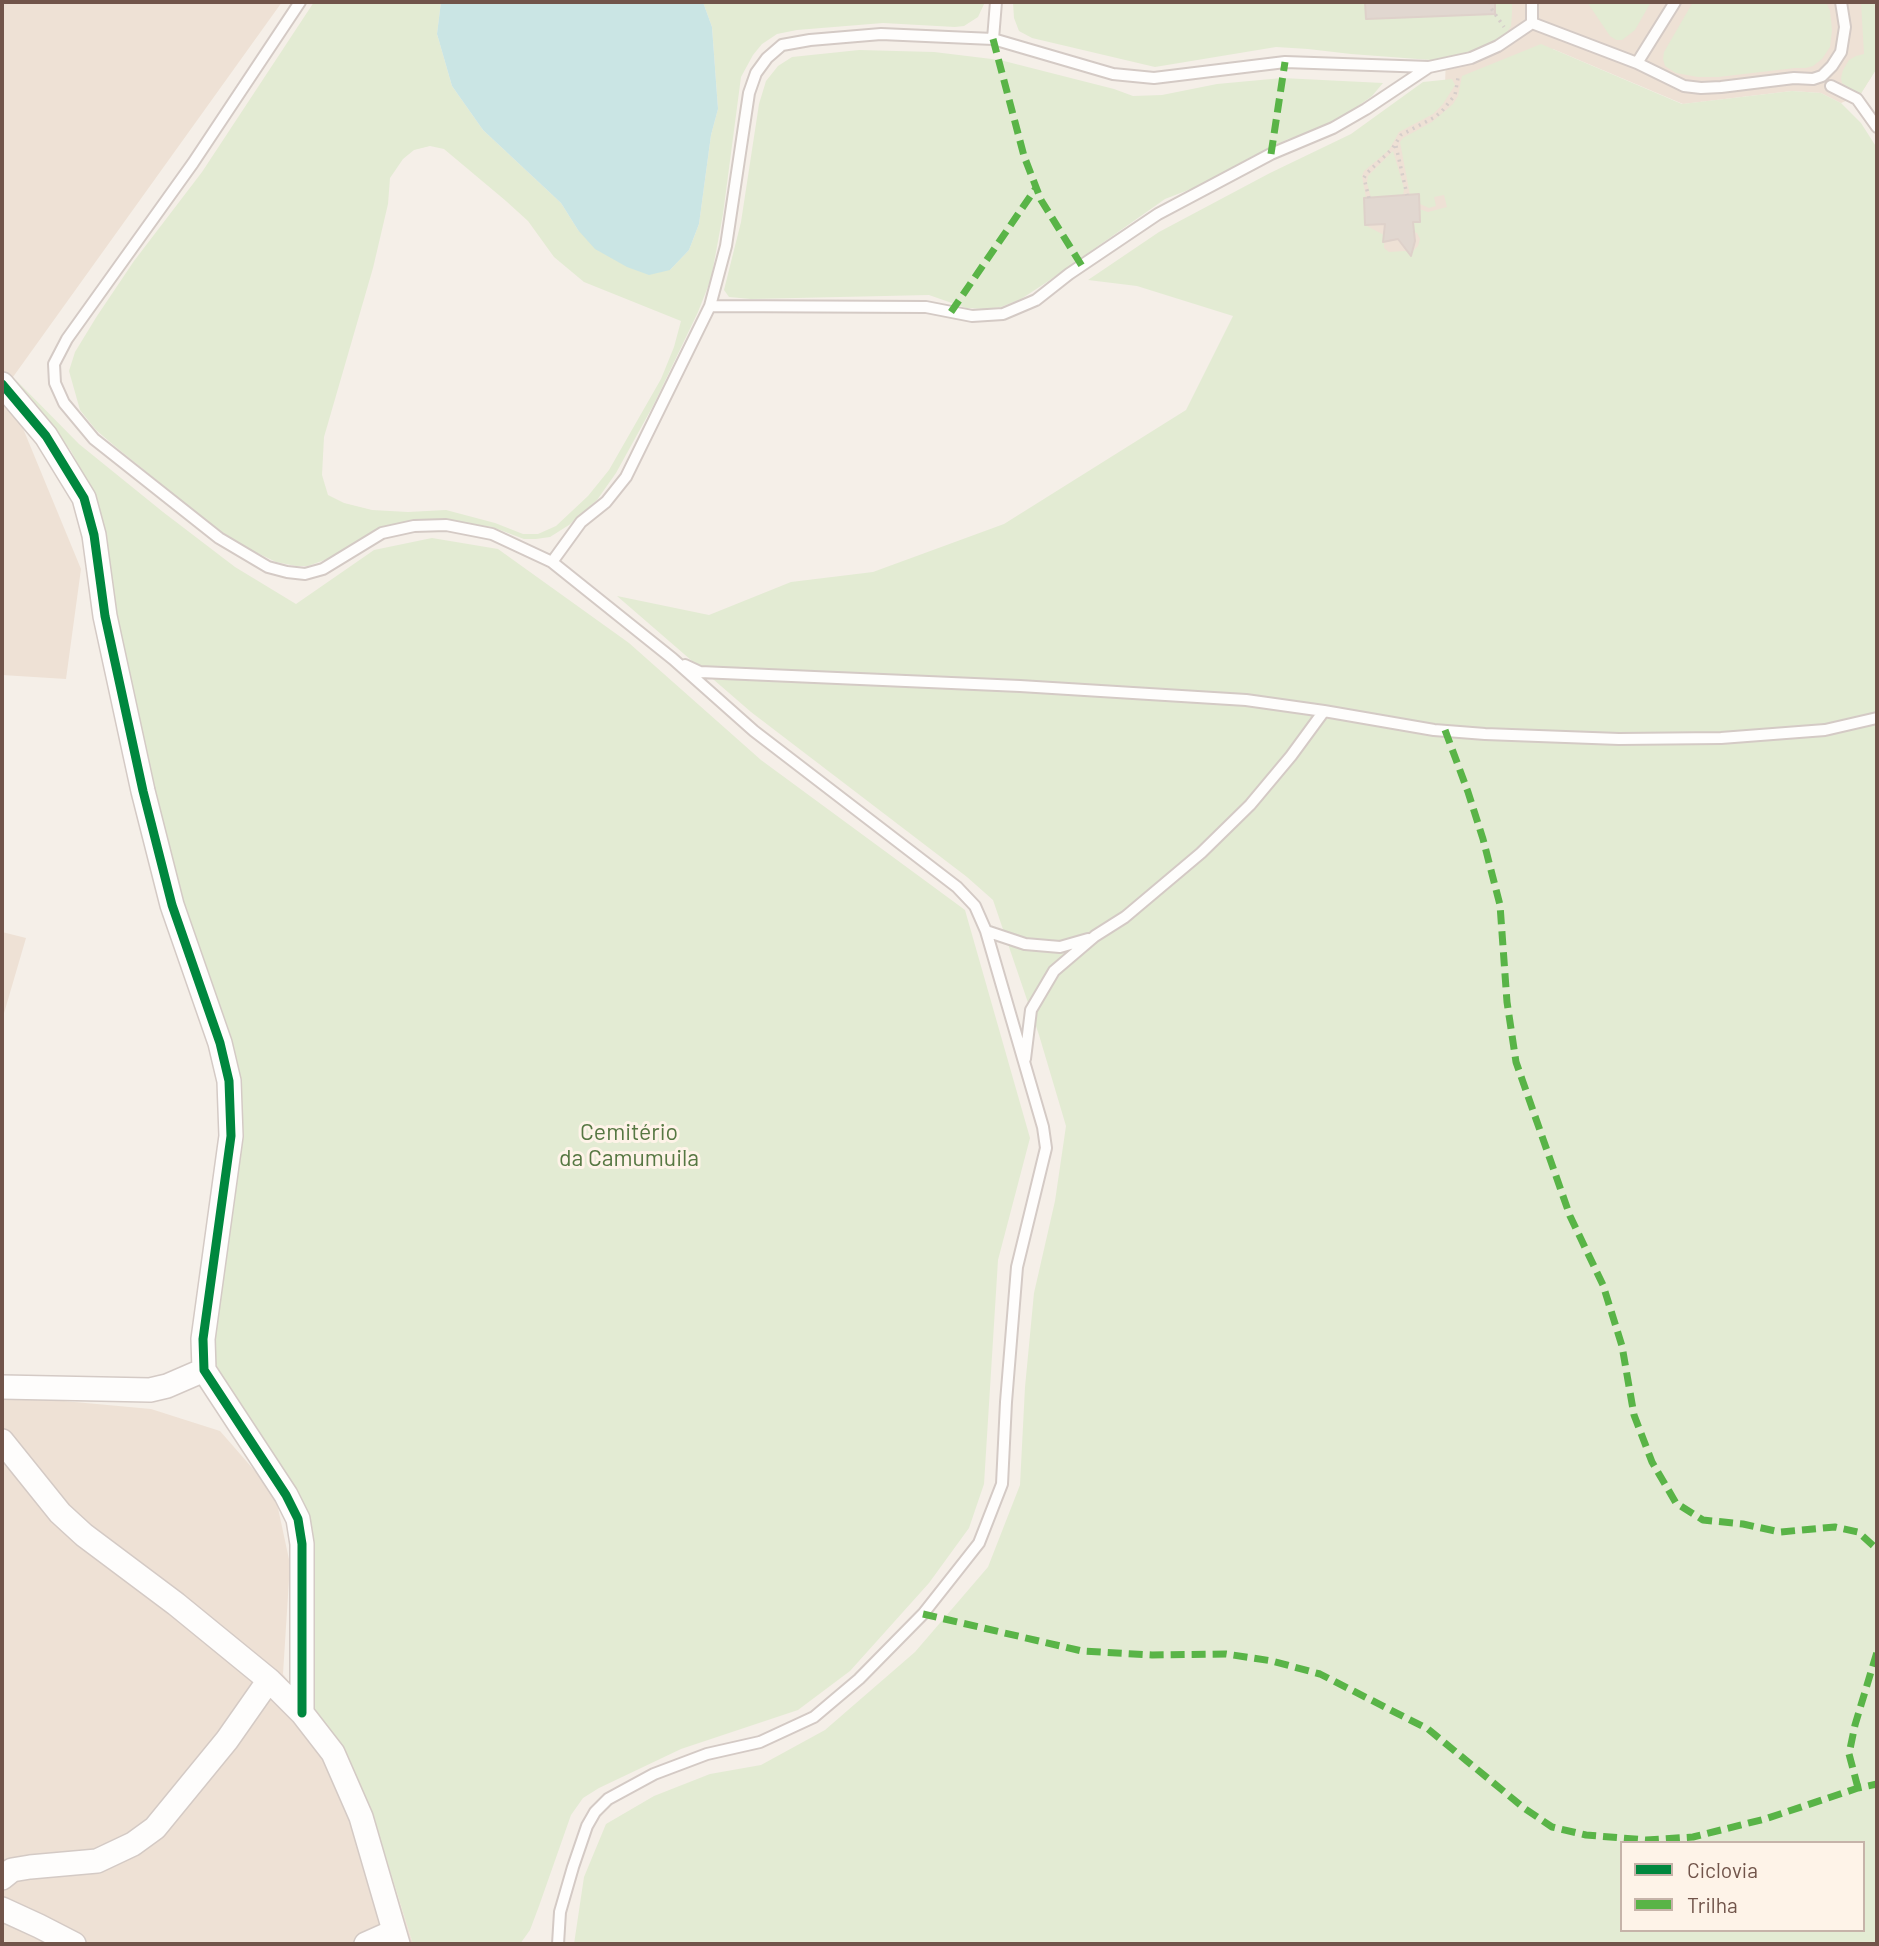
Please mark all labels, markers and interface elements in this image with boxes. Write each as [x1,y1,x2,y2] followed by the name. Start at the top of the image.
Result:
[559,1118,699,1172] park label: Cemitério da Camumuila
[1620,1841,1865,1932] legend
[1687,1857,1758,1882] text: Ciclovia
[1687,1892,1738,1917] text: Trilha

